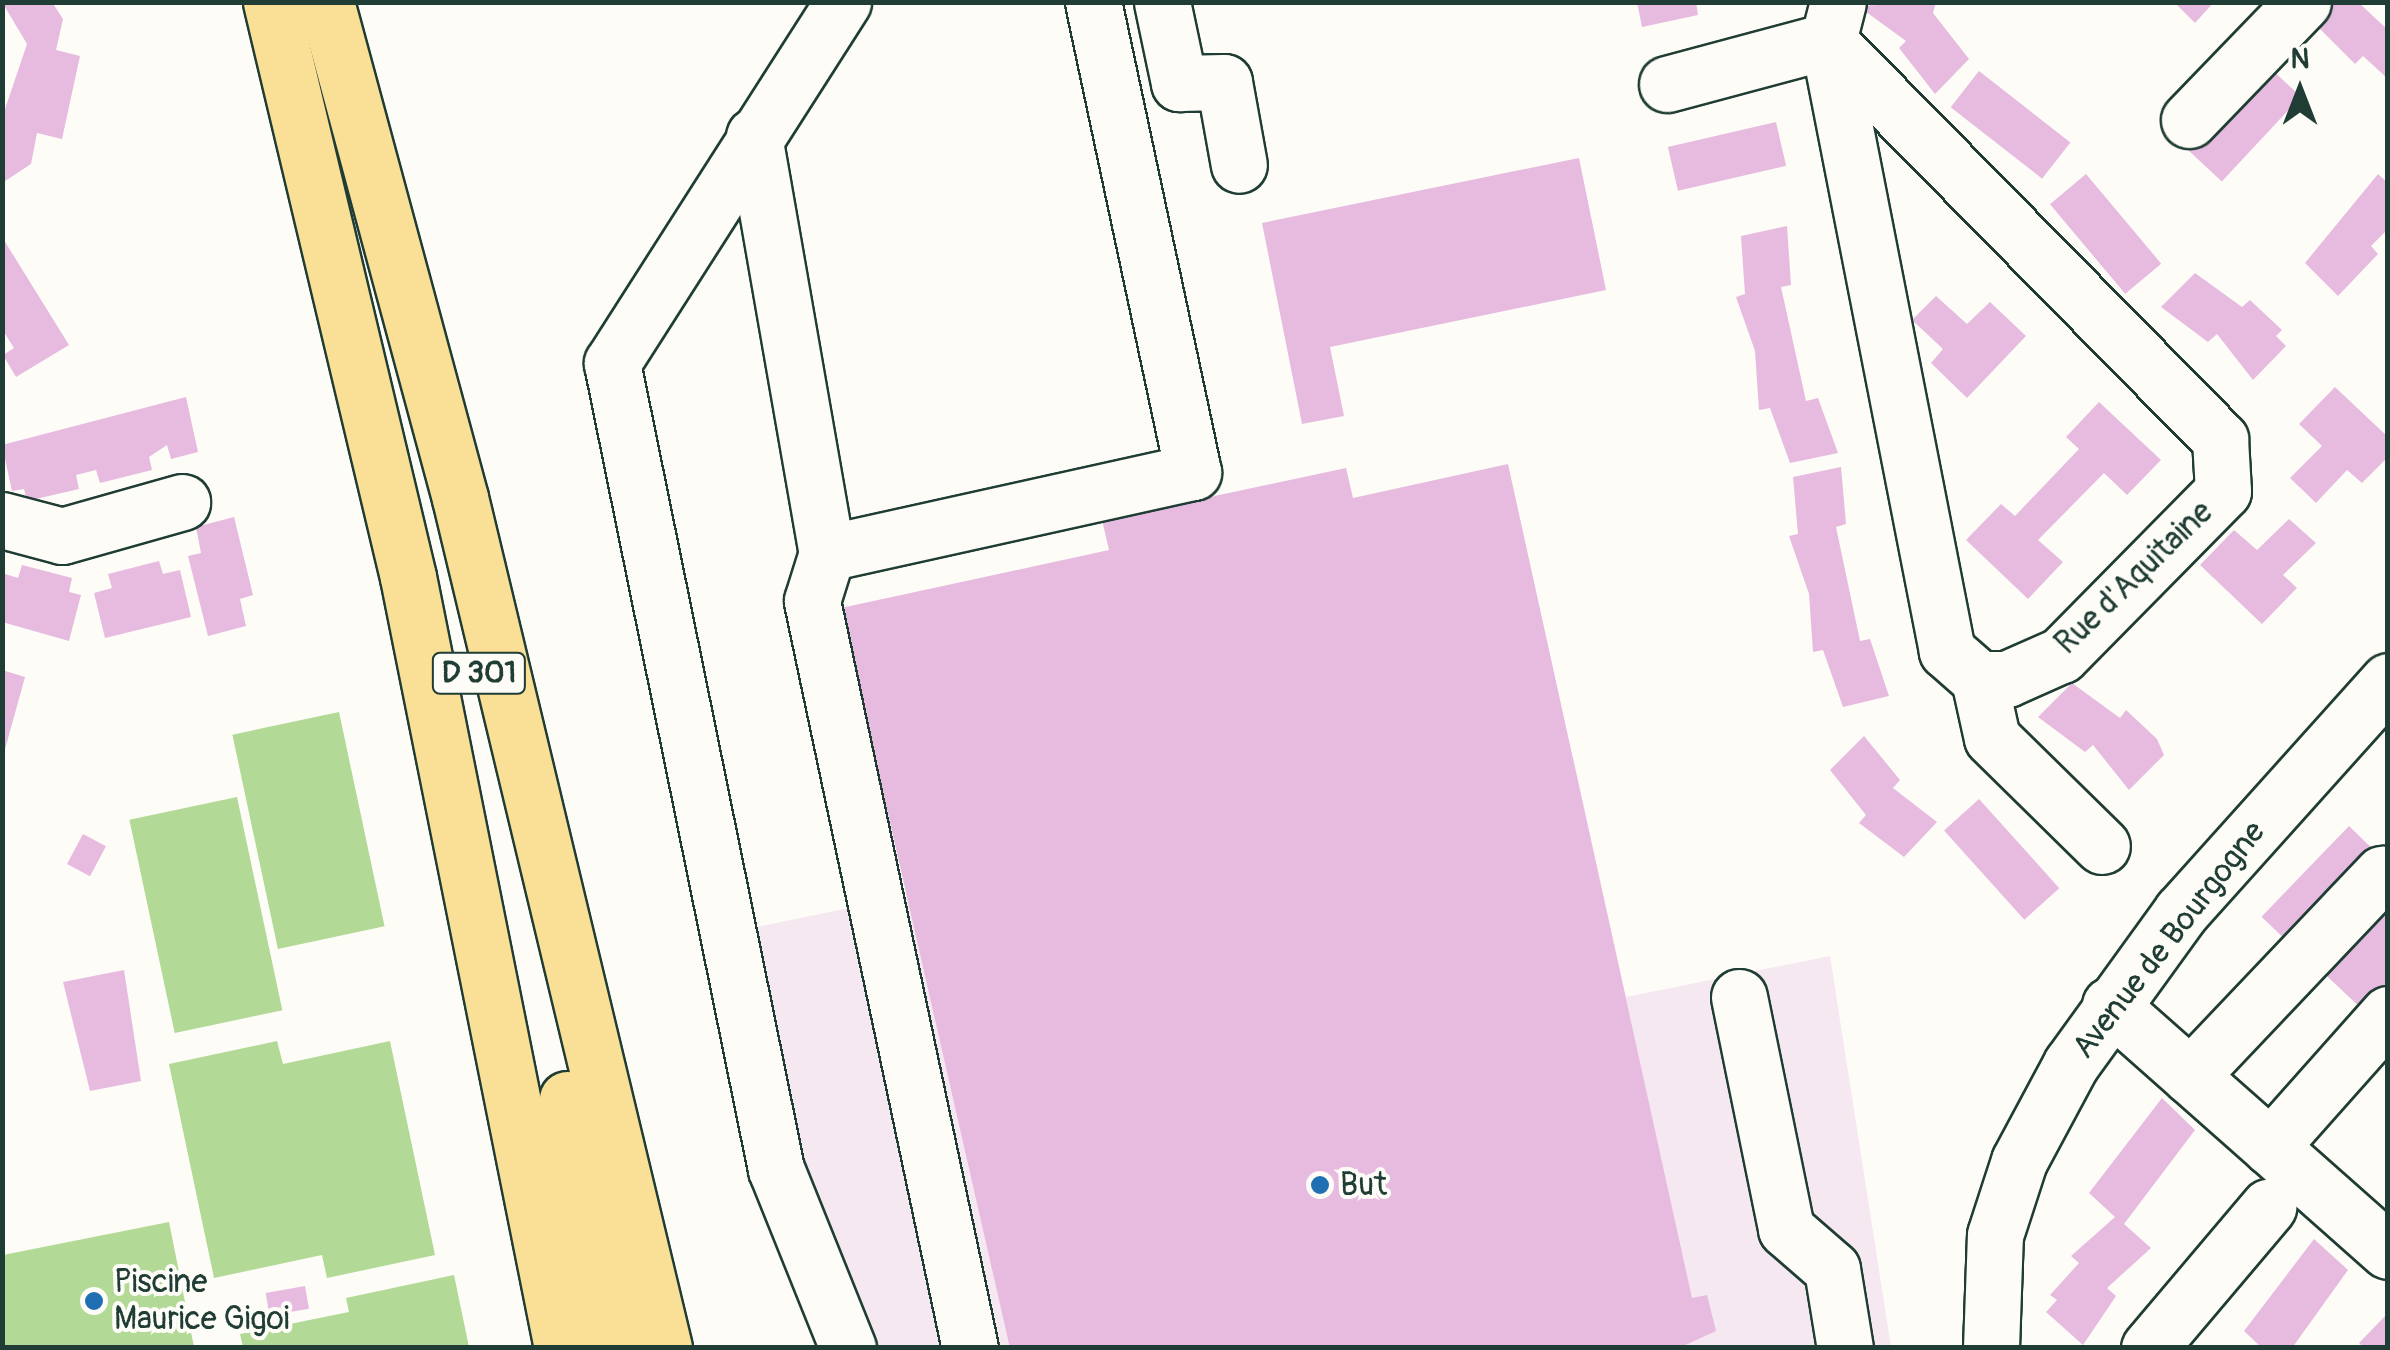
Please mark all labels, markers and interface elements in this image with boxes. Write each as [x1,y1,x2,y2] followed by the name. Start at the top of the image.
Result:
[2250,40,2350,140] north arrow
[2291,42,2309,77] text: N
[2047,493,2221,663] street label: Rue d'Aquitaine
[432,648,526,698] road number: D 301
[2065,814,2273,1066] street label: Avenue de Bourgogne
[1340,1166,1387,1204] place label: But
[1309,1174,1331,1196] marker: But
[114,1264,289,1339] place label: Piscine Maurice Gigoi
[83,1290,105,1312] marker: Piscine Maurice Gigoi

